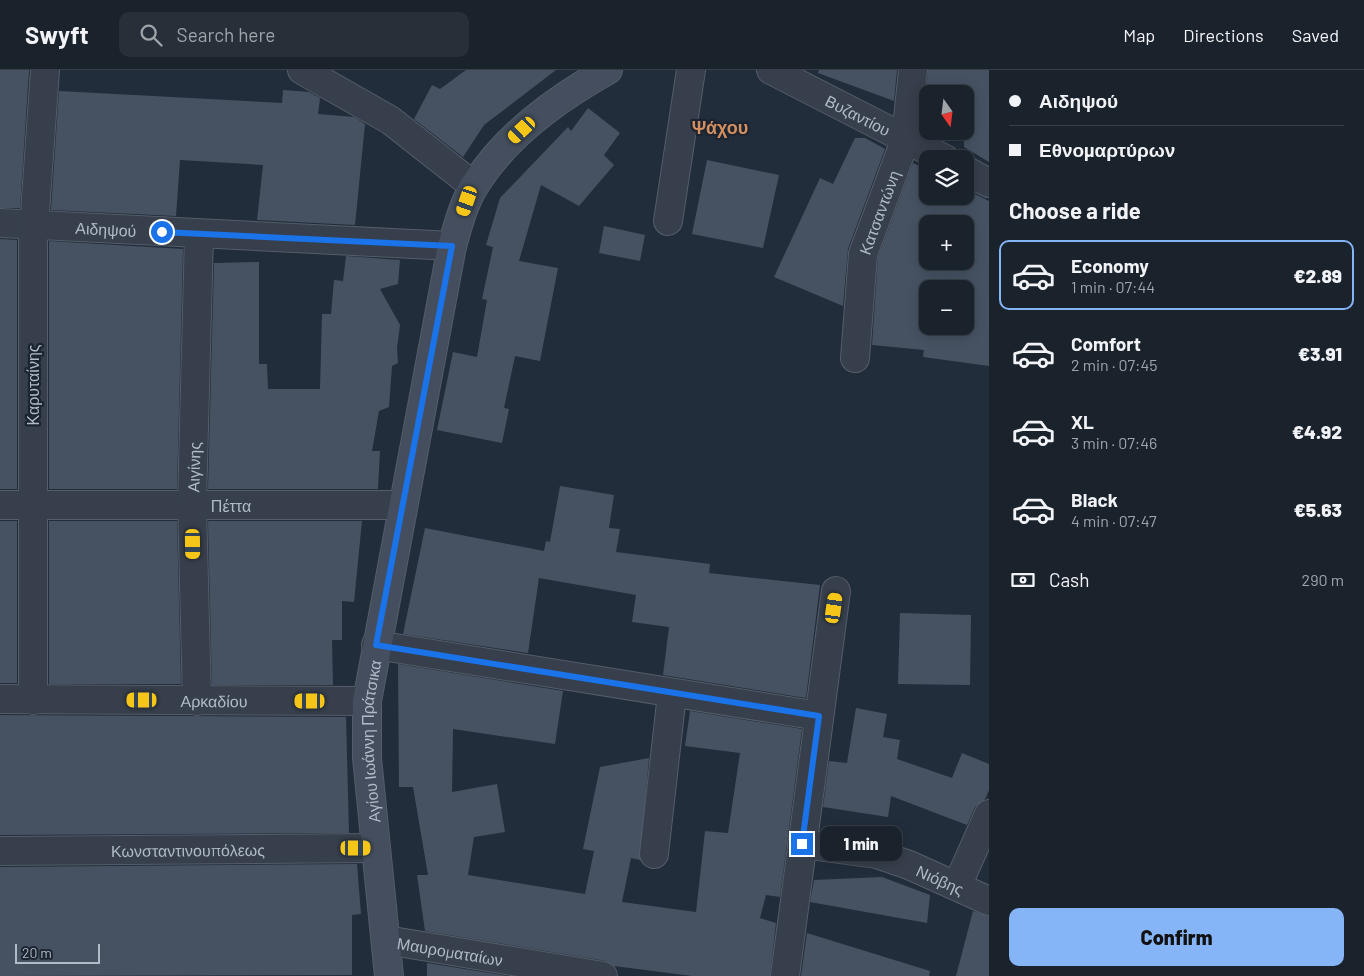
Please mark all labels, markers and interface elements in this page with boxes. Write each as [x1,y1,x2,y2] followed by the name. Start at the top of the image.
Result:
[119,12,469,57] search box
[25,20,89,49] text: Swyft
[137,21,165,49] icon: search
[177,23,275,46] text: Search here
[1123,24,1155,46] text: Map
[1183,24,1264,46] text: Directions
[1292,24,1339,46] text: Saved
[919,85,974,140] north arrow
[919,85,974,335] map controls
[1039,89,1118,112] text: Αιδηψού
[823,90,894,139] street label: Βυζαντίου
[505,114,538,146] car
[692,116,748,138] district label: Ψάχου
[1039,138,1175,161] text: Εθνομαρτύρων
[919,150,974,205] button: layers
[854,167,903,257] street label: Κατσαντώνη
[455,184,478,218] car
[1009,197,1141,223] text: Choose a ride
[919,215,974,270] button: +
[75,217,137,239] street label: Αιδηψού
[151,221,173,243] route start
[1011,253,1056,298] icon: car
[1071,254,1149,277] text: Economy
[1294,264,1342,287] text: €2.89
[1071,277,1155,296] text: 1 min · 07:44
[919,280,974,335] button: −
[1011,331,1056,376] icon: car
[1071,332,1141,355] text: Comfort
[1298,342,1342,365] text: €3.91
[23,344,42,426] street label: Καρυταίνης
[1071,355,1158,374] text: 2 min · 07:45
[1011,409,1056,454] icon: car
[1071,410,1094,433] text: XL
[1292,420,1342,443] text: €4.92
[1071,433,1157,452] text: 3 min · 07:46
[183,441,203,493] street label: Αιγίνης
[1011,487,1056,532] icon: car
[1071,488,1118,511] text: Black
[211,496,251,515] street label: Πέττα
[1294,498,1342,521] text: €5.63
[1071,511,1157,530] text: 4 min · 07:47
[185,529,200,559] car
[1009,566,1037,594] icon: cash
[1049,568,1090,591] text: Cash
[1302,570,1344,589] text: 290 m
[824,592,843,624] car
[357,658,384,824] street label: Αγίου Ιωάννη Πράτσικα
[180,690,248,710] street label: Αρκαδίου
[127,693,157,708] car
[295,694,325,709] car
[820,826,902,862] callout: 1 min
[791,833,813,855] route end
[843,834,879,853] text: 1 min
[111,839,265,860] street label: Κωνσταντινουπόλεως
[341,841,371,856] car
[914,860,967,898] street label: Νιόβης
[1009,908,1344,966] button: Confirm
[396,933,504,969] street label: Μαυροματαίων
[15,941,100,964] scale bar
[22,944,52,961] text: 20 m

